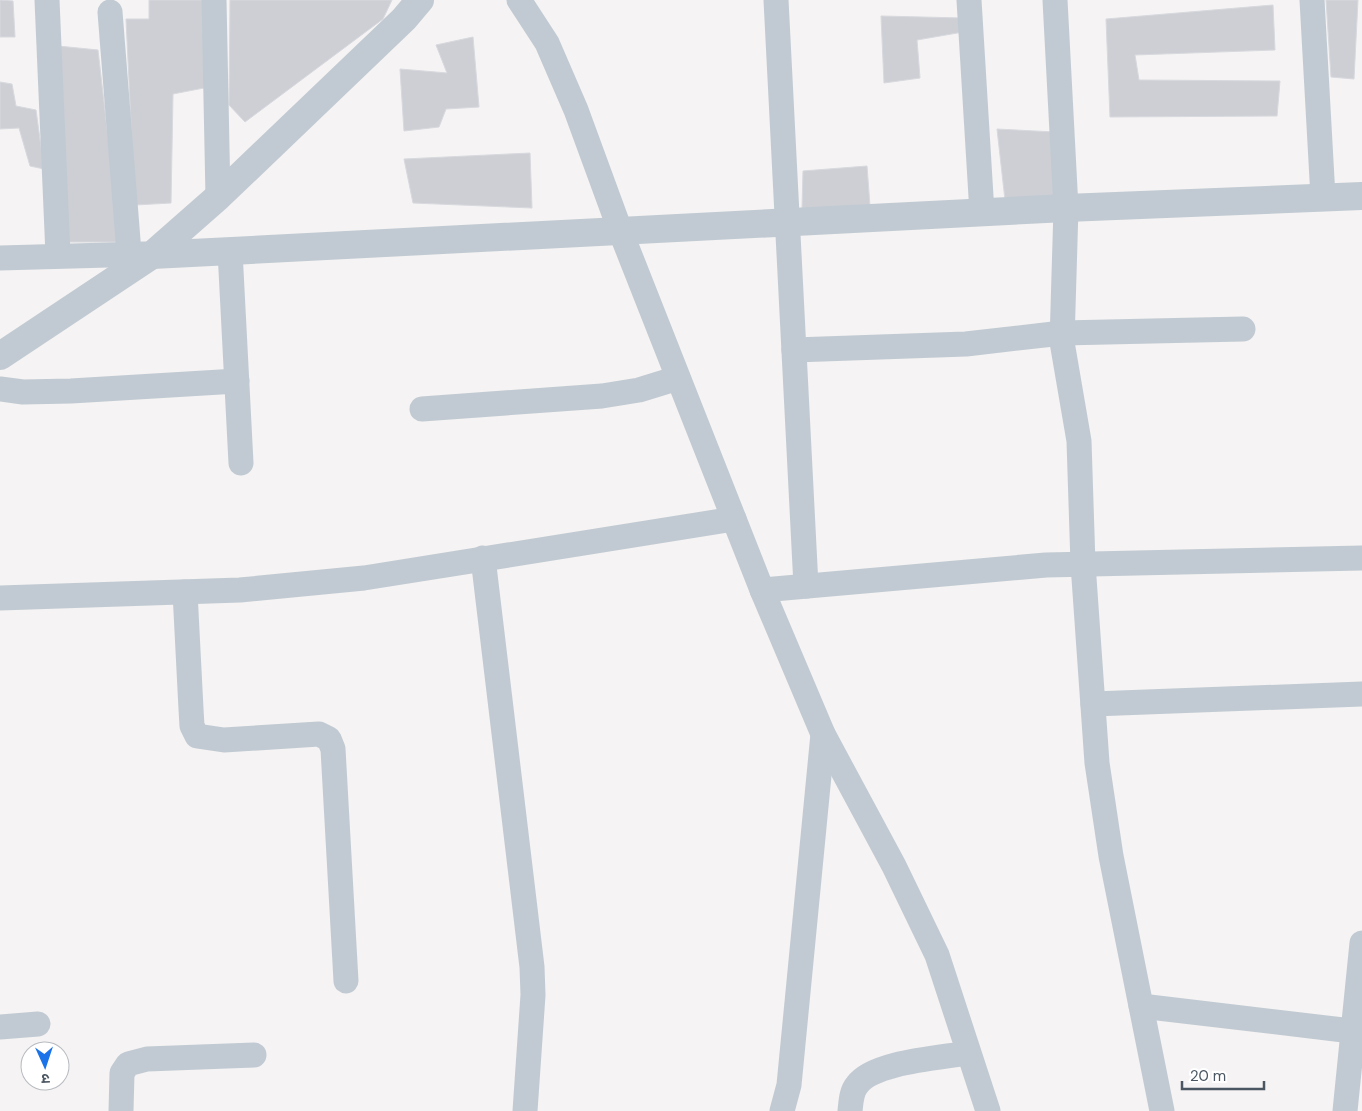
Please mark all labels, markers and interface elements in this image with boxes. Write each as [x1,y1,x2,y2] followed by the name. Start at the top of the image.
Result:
[20,1041,70,1091] north arrow
[1182,1058,1264,1090] scale bar
[1190,1066,1226,1086] text: 20 m
[40,1070,50,1088] text: उ

